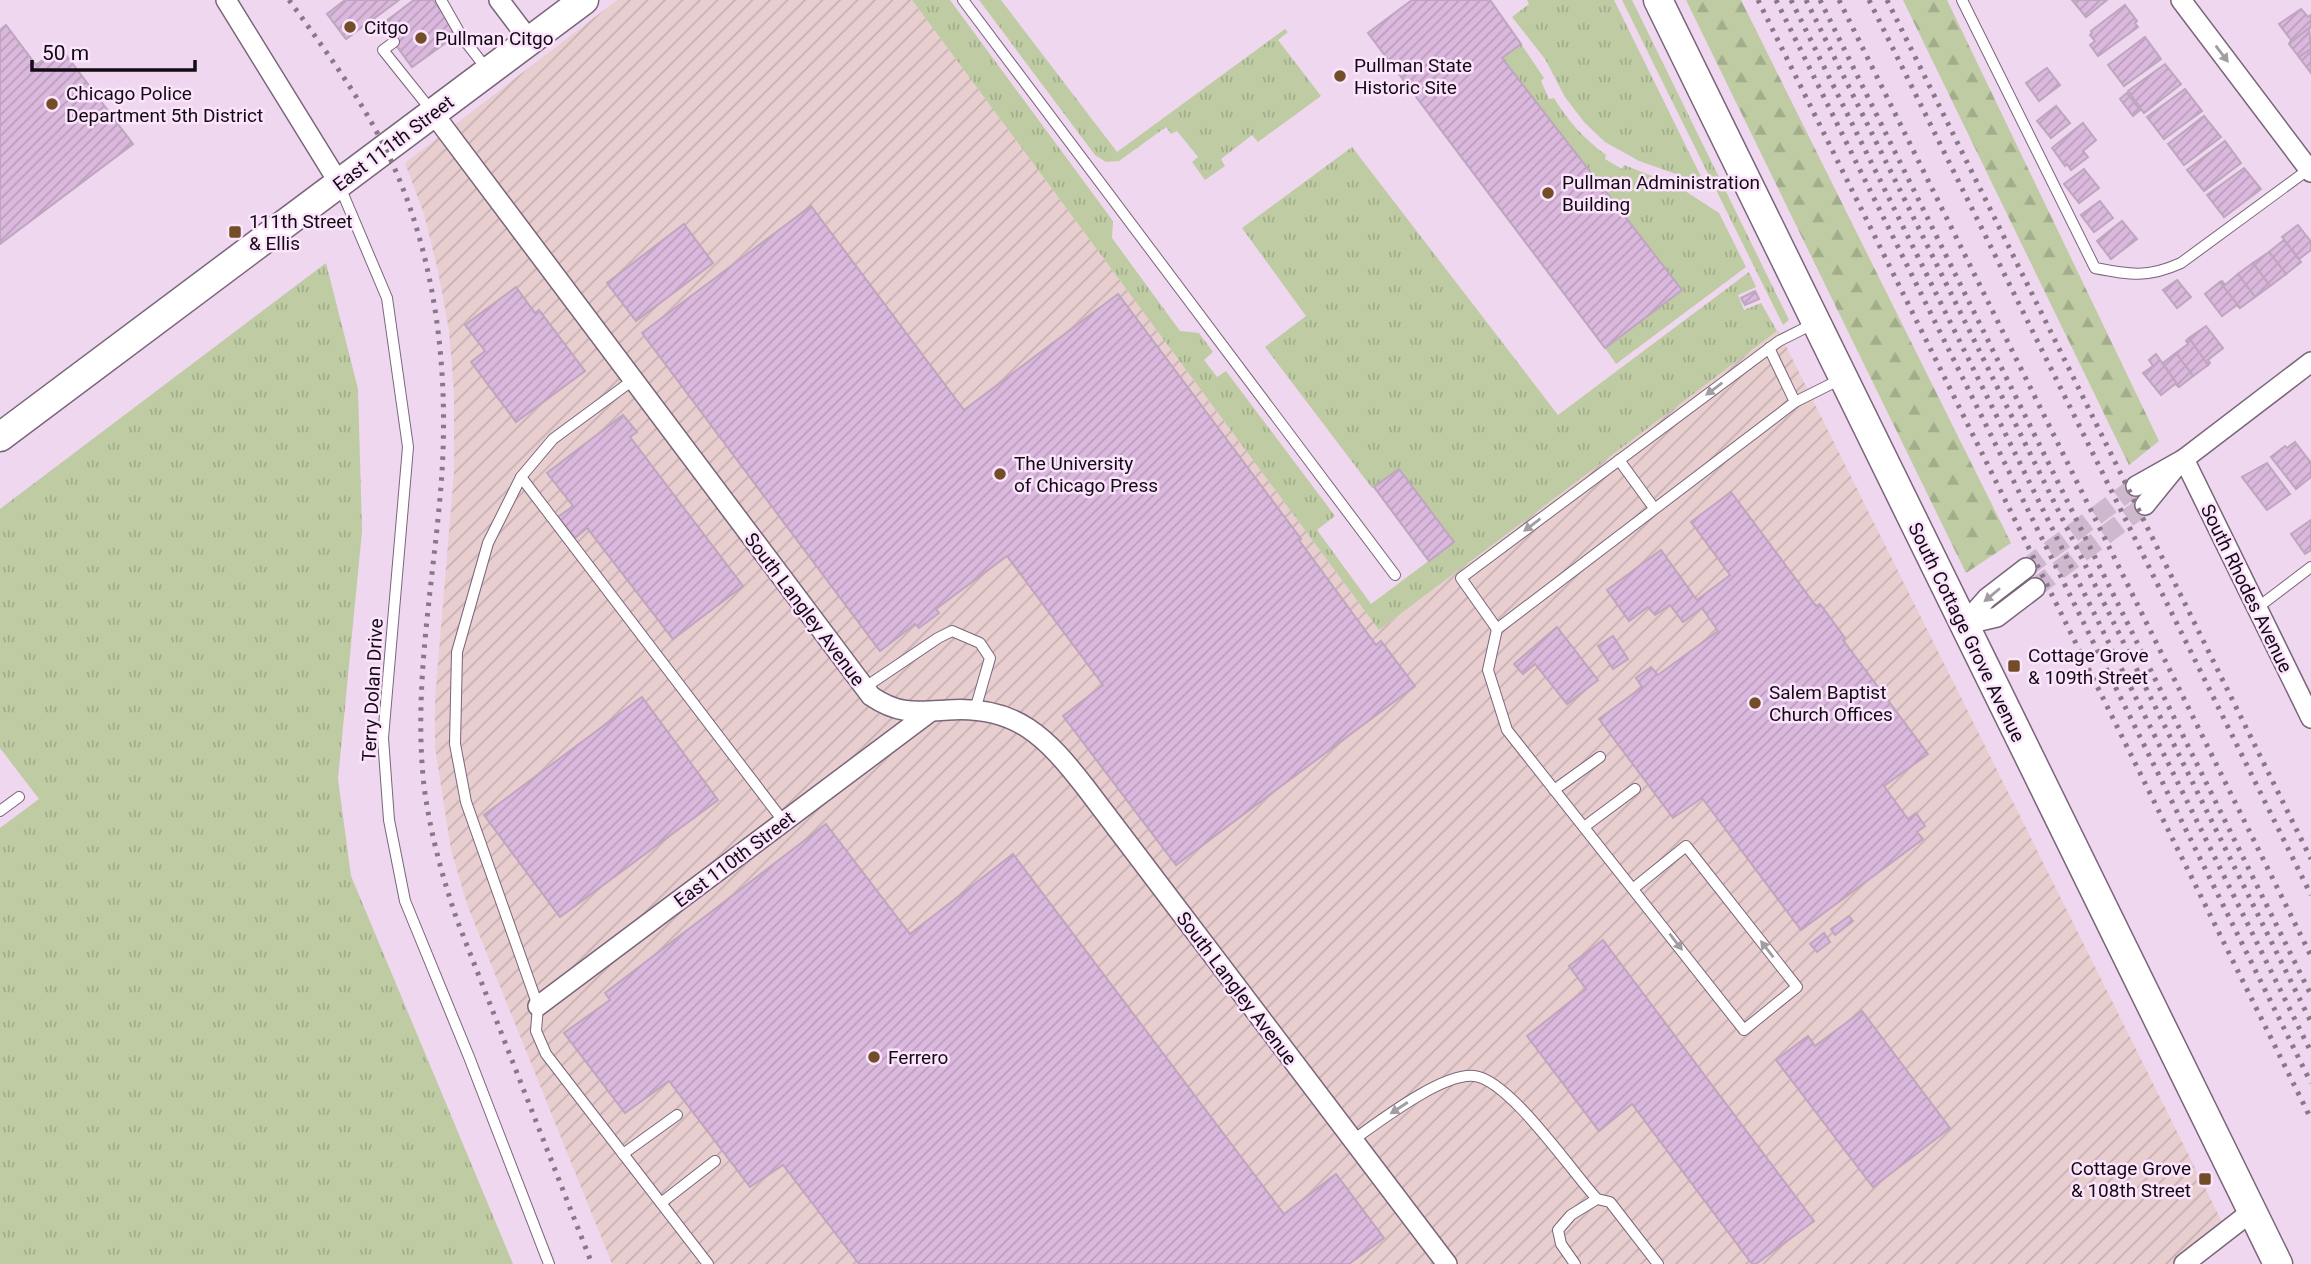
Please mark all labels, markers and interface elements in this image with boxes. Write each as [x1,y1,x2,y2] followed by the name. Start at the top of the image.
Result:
[364,16,409,39] place label: Citgo
[342,19,358,35] marker: Citgo
[435,27,554,50] place label: Pullman Citgo
[32,28,194,72] scale bar
[413,30,429,46] marker: Pullman Citgo
[42,41,89,65] text: 50 m
[2215,45,2230,63] one-way arrow
[1354,54,1472,99] place label: Pullman State Historic Site
[1332,68,1348,84] marker: Pullman State Historic Site
[66,82,263,127] place label: Chicago Police Department 5th District
[328,90,458,196] street label: East 111th Street
[44,96,60,112] marker: Chicago Police Department 5th District
[1562,171,1760,216] place label: Pullman Administration Building
[1540,185,1556,201] marker: Pullman Administration Building
[249,210,353,255] place label: 111th Street & Ellis
[227,224,243,240] marker: 111th Street & Ellis
[1705,382,1724,396] one-way arrow
[1014,452,1158,497] place label: The University of Chicago Press
[992,466,1008,482] marker: The University of Chicago Press
[2196,500,2297,676] street label: South Rhodes Avenue
[1523,518,1541,532] one-way arrow
[1903,519,2030,746] street label: South Cottage Grove Avenue
[739,528,870,691] street label: South Langley Avenue
[1984,587,2002,602] one-way arrow
[357,618,388,762] street label: Terry Dolan Drive
[2028,644,2148,689] place label: Cottage Grove & 109th Street
[2006,658,2022,674] marker: Cottage Grove & 109th Street
[1769,681,1893,726] place label: Salem Baptist Church Offices
[1747,695,1763,711] marker: Salem Baptist Church Offices
[669,806,799,912] street label: East 110th Street
[1171,907,1302,1070] street label: South Langley Avenue
[1668,932,1683,950] one-way arrow
[1760,940,1774,958] one-way arrow
[888,1046,948,1069] place label: Ferrero
[866,1049,882,1065] marker: Ferrero
[1390,1102,1409,1115] one-way arrow
[2071,1157,2191,1202] place label: Cottage Grove & 108th Street
[2197,1171,2213,1187] marker: Cottage Grove & 108th Street

